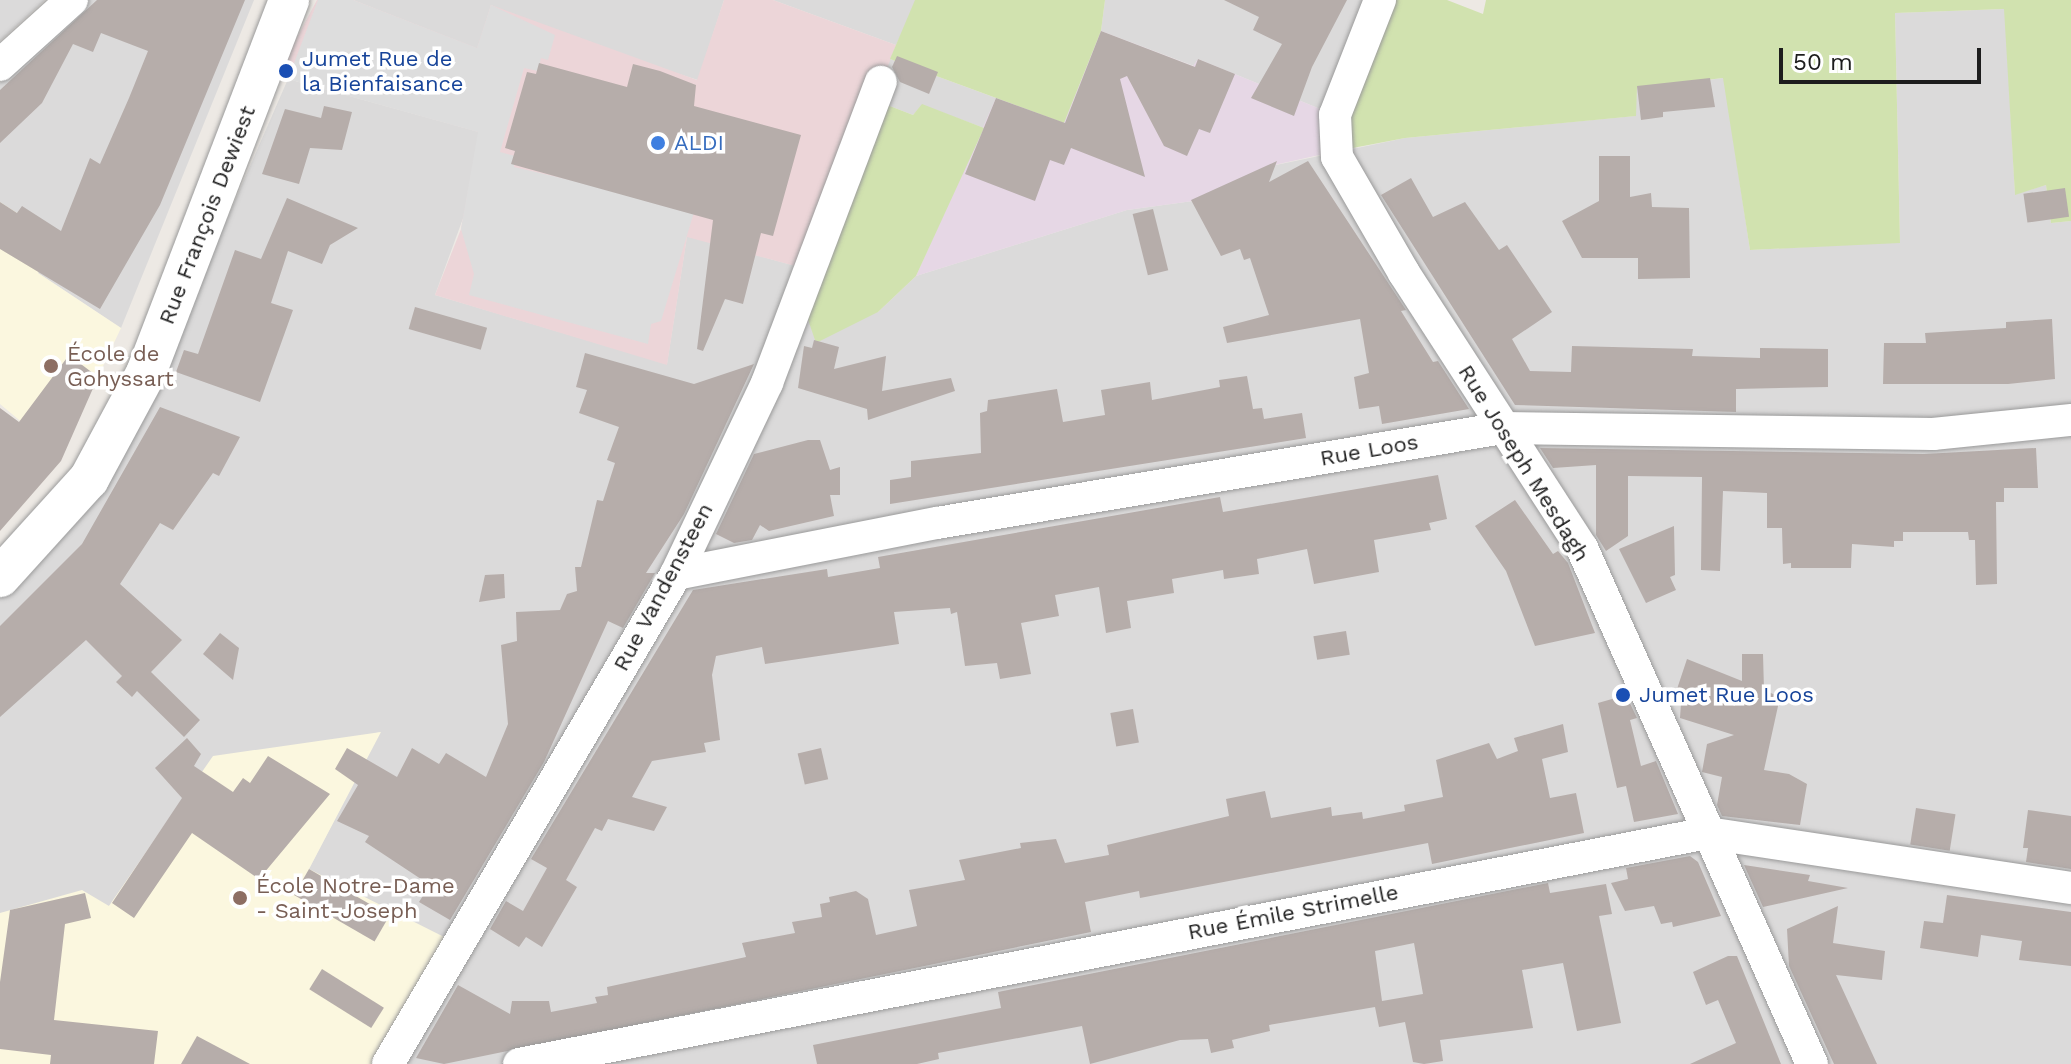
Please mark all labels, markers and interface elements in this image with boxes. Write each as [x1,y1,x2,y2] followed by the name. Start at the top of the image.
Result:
[1783,32,1985,82] scale bar
[302,45,464,96] place label: Jumet Rue de la Bienfaisance
[1793,48,1853,76] text: 50 m
[277,62,295,80] marker: Jumet Rue de la Bienfaisance
[153,102,261,328] street label: Rue François Dewiest
[674,130,724,156] place label: ALDI
[649,134,667,152] marker: ALDI
[67,340,174,392] place label: École de Gohyssart
[42,357,60,375] marker: École de Gohyssart
[1453,360,1595,566] street label: Rue Joseph Mesdagh
[1318,428,1420,472] street label: Rue Loos
[607,498,719,676] street label: Rue Vandensteen
[1639,682,1814,708] place label: Jumet Rue Loos
[1614,686,1632,704] marker: Jumet Rue Loos
[256,872,455,924] place label: École Notre-Dame - Saint-Joseph
[1185,879,1401,945] street label: Rue Émile Strimelle
[231,889,249,907] marker: École Notre-Dame - Saint-Joseph

